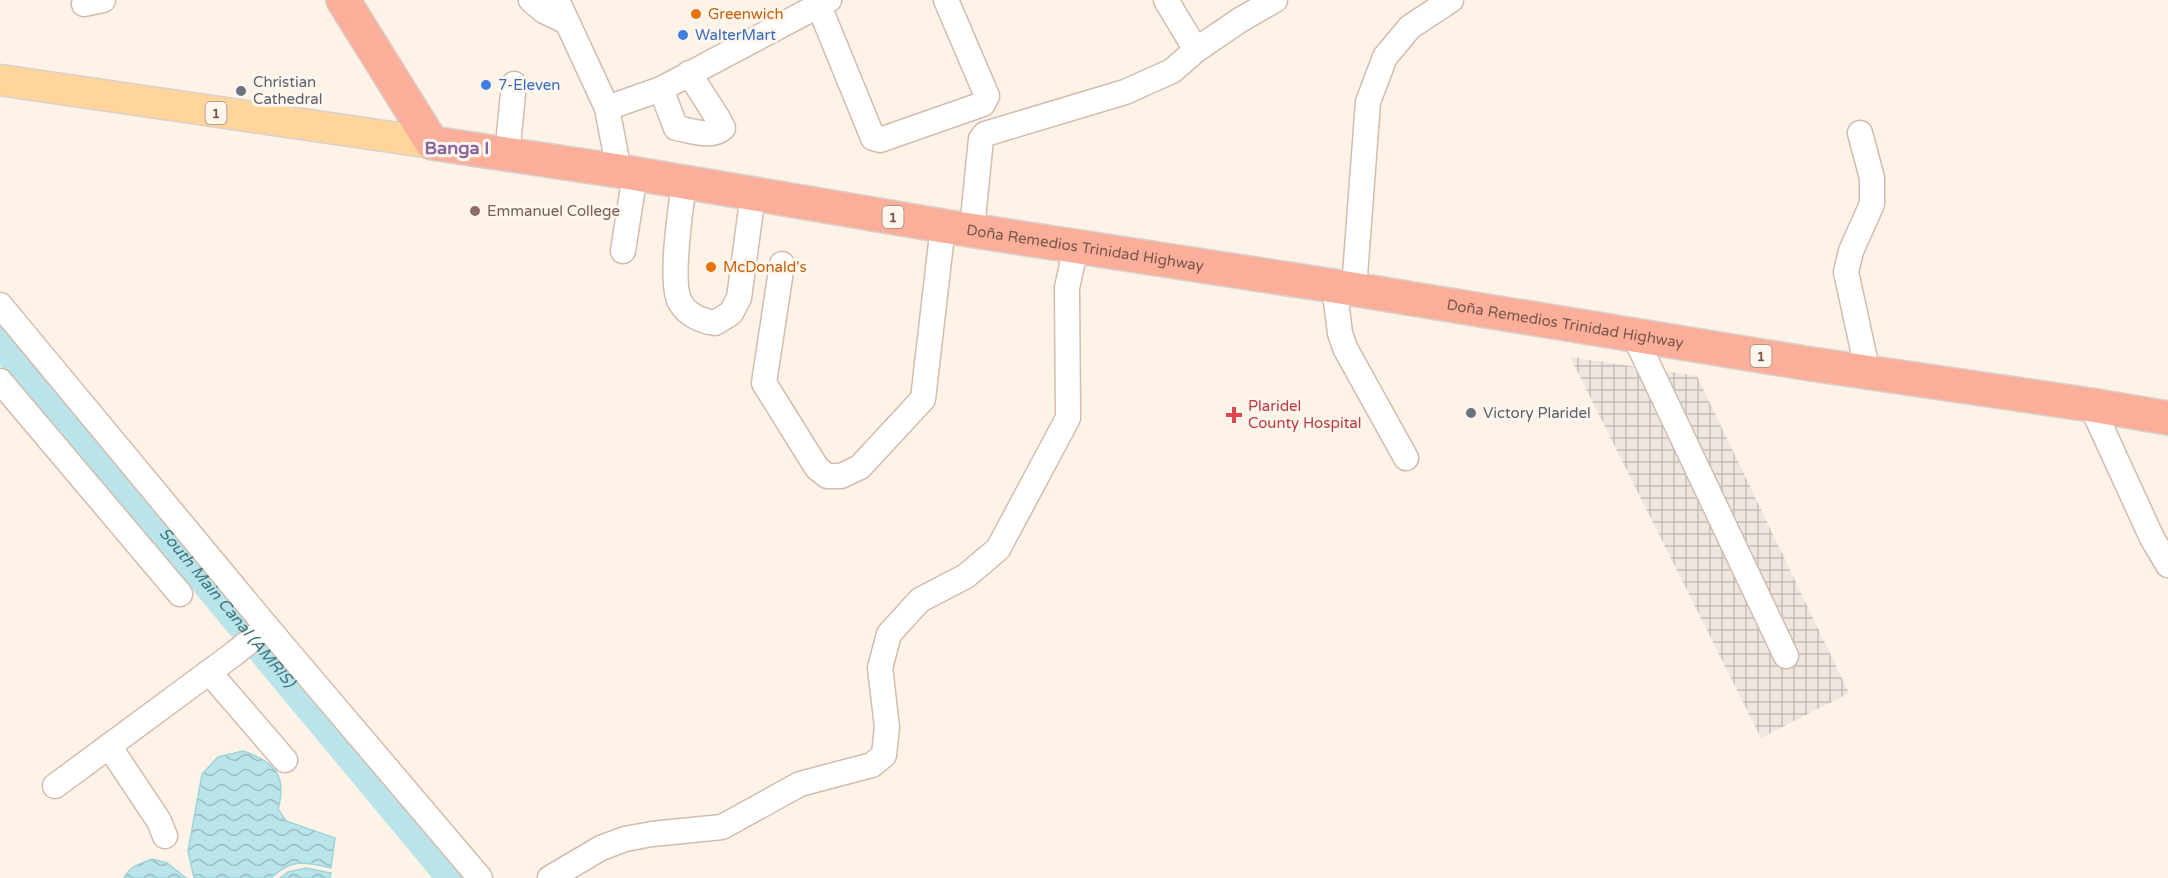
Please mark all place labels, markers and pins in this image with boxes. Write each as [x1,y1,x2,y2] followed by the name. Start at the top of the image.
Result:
[708,5,784,23] place label: Greenwich
[689,7,703,21] marker: Greenwich
[695,26,776,44] place label: WalterMart
[676,28,690,42] marker: WalterMart
[253,73,322,108] place label: Christian Cathedral
[498,76,560,94] place label: 7-Eleven
[479,78,493,92] marker: 7-Eleven
[234,84,248,98] marker: Christian Cathedral
[487,202,620,220] place label: Emmanuel College
[468,204,482,218] marker: Emmanuel College
[723,258,807,276] place label: McDonald's
[704,260,718,274] marker: McDonald's
[1248,397,1362,432] place label: Plaridel County Hospital
[1483,404,1591,422] place label: Victory Plaridel
[1225,406,1243,424] marker: Plaridel County Hospital
[1464,406,1478,420] marker: Victory Plaridel

